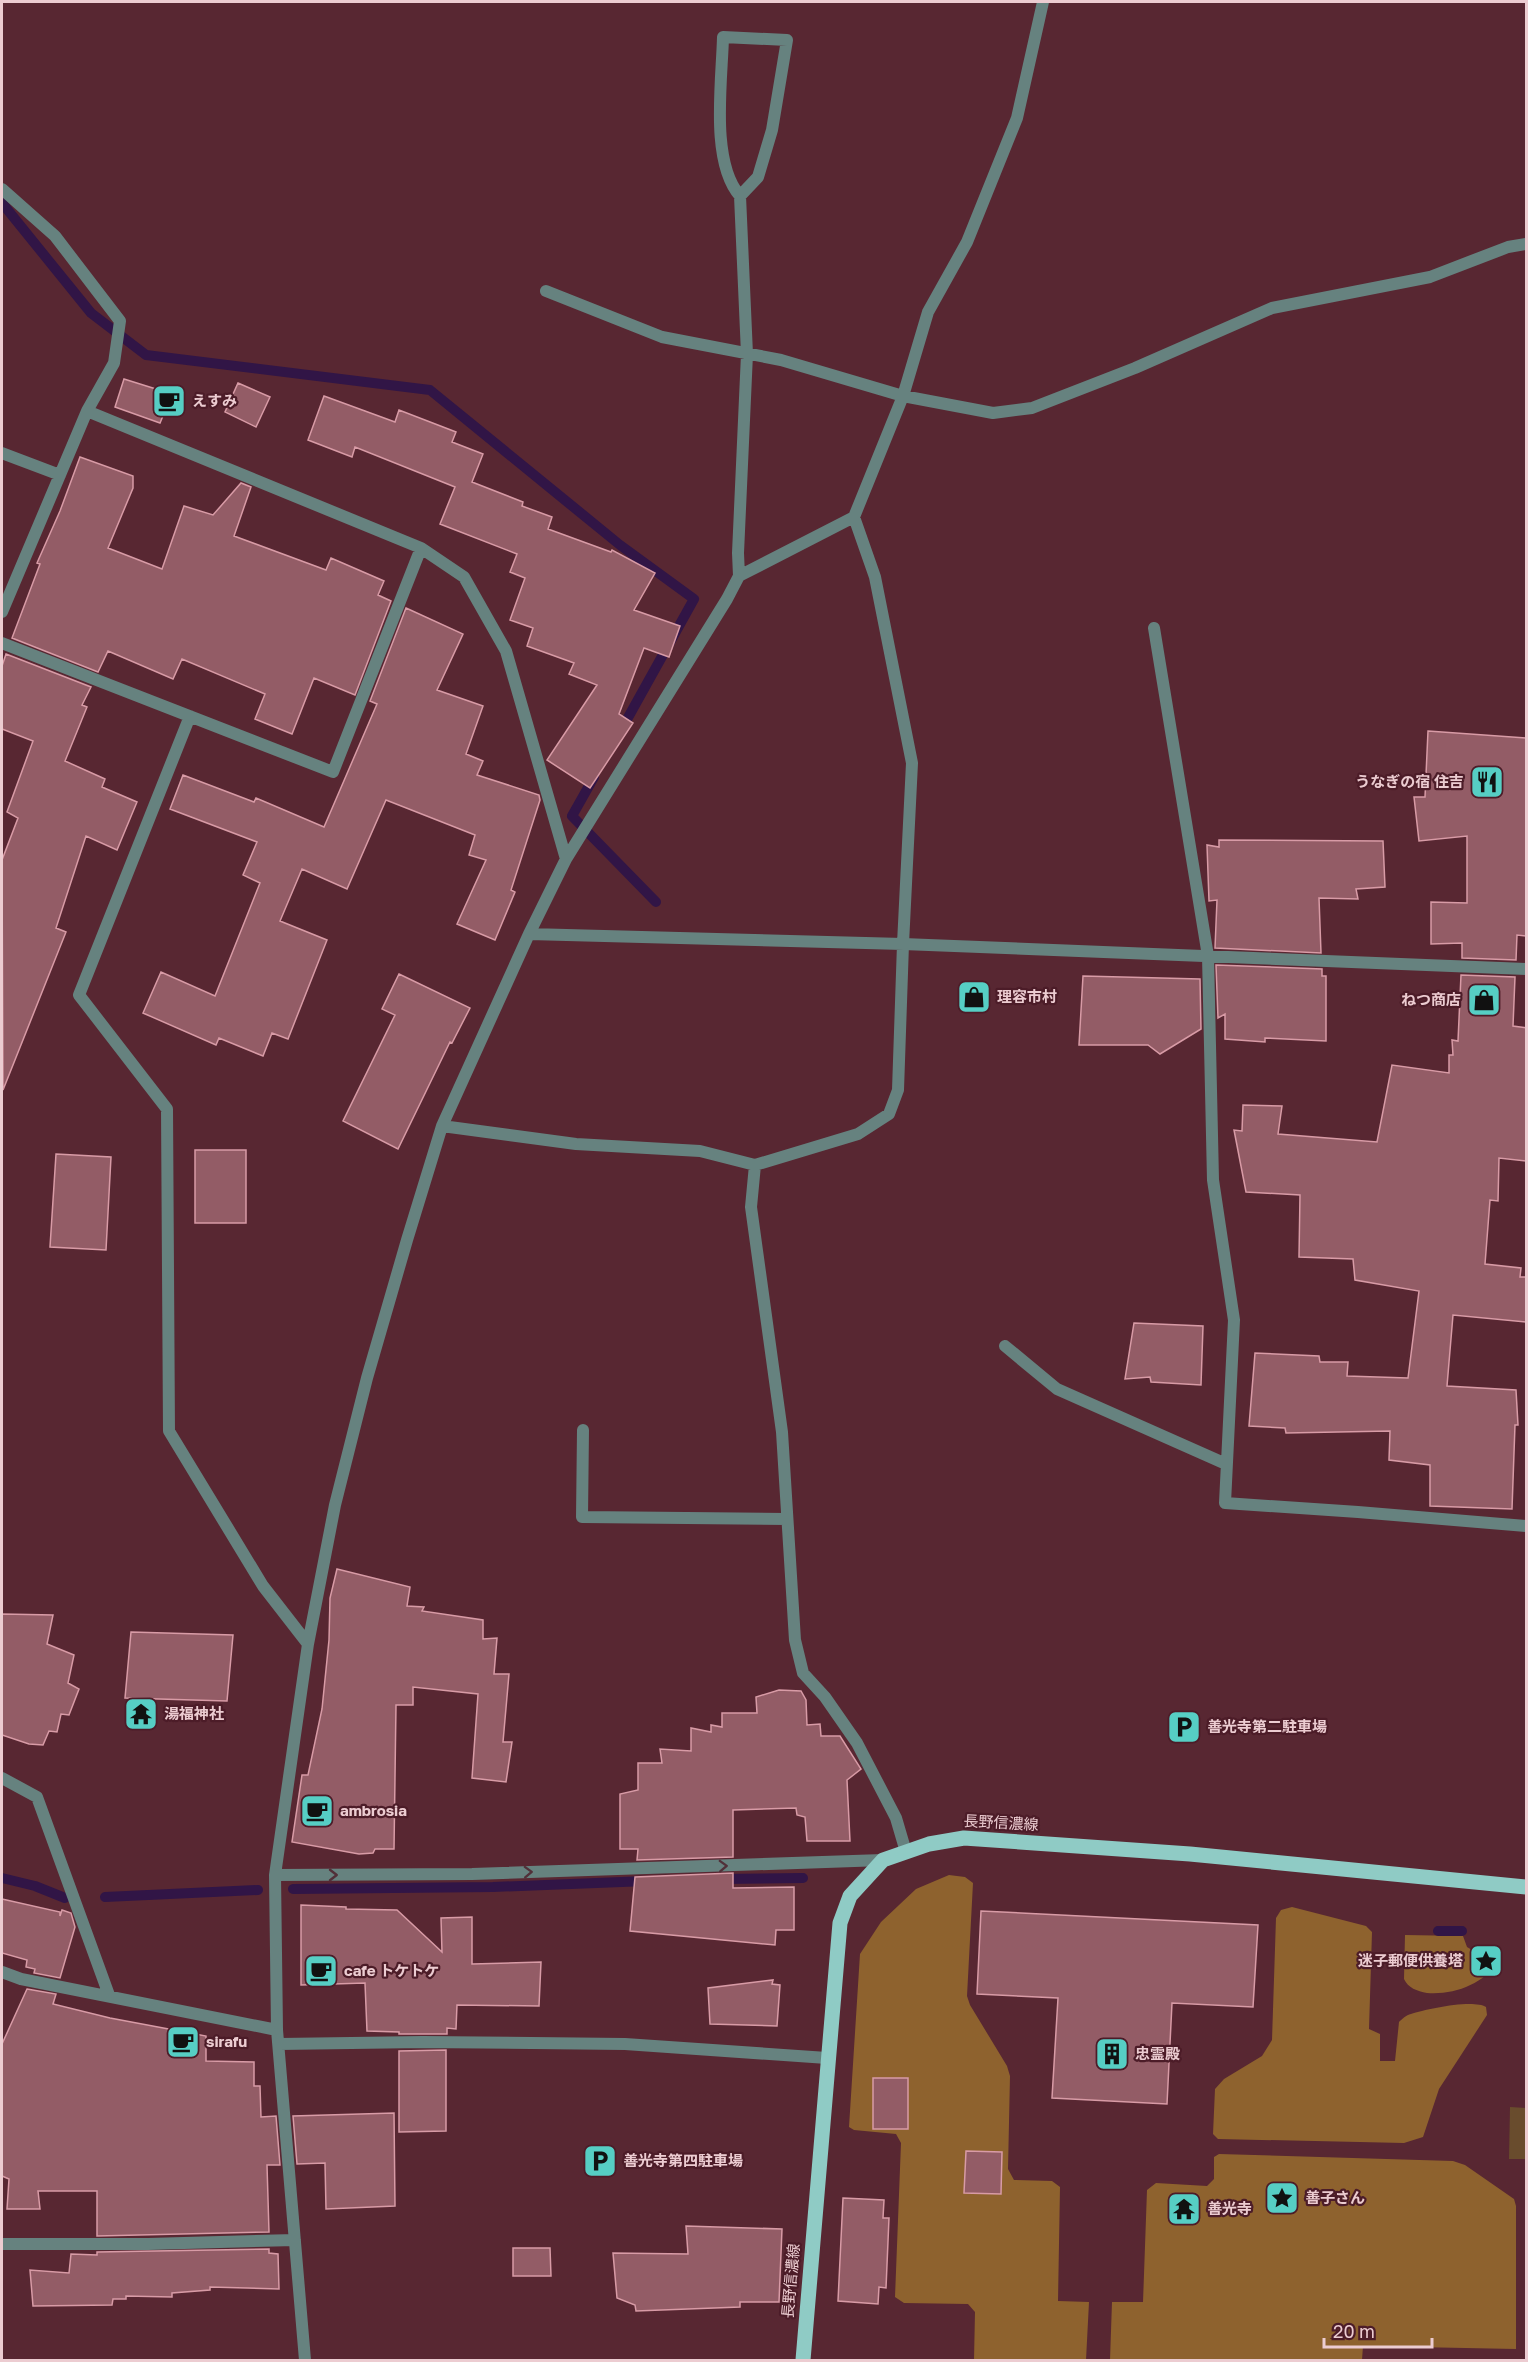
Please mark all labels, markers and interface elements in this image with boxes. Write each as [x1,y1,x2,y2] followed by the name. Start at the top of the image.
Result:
[151,383,187,419] cafe icon: えすみ
[192,391,237,409] place label: えすみ
[1469,764,1505,800] restaurant icon: うなぎの宿 住吉
[1355,772,1464,790] place label: うなぎの宿 住吉
[956,979,992,1015] shop icon: 理容市村
[1466,982,1502,1018] shop icon: ねつ商店
[997,987,1057,1005] place label: 理容市村
[1401,990,1461,1008] place label: ねつ商店
[123,1696,159,1732] temple icon: 湯福神社
[164,1704,224,1722] place label: 湯福神社
[1166,1709,1202,1745] parking icon: 善光寺第二駐車場
[1207,1717,1327,1735] place label: 善光寺第二駐車場
[299,1793,335,1829] cafe icon: ambrosia
[340,1801,407,1819] place label: ambrosia
[963,1811,1039,1833] street label: 長野信濃線
[719,1859,728,1872] one-way arrow
[524,1866,533,1879] one-way arrow
[329,1869,338,1881] one-way arrow
[1468,1943,1504,1979] place icon: 迷子郵便供養塔
[1358,1951,1463,1969] place label: 迷子郵便供養塔
[303,1953,339,1989] cafe icon: cafe トケトケ
[344,1961,439,1979] place label: cafe トケトケ
[165,2024,201,2060] cafe icon: sirafu
[206,2032,247,2050] place label: sirafu
[1094,2036,1130,2072] building icon: 忠霊殿
[1135,2044,1180,2062] place label: 忠霊殿
[582,2143,618,2179] parking icon: 善光寺第四駐車場
[623,2151,743,2169] place label: 善光寺第四駐車場
[1264,2180,1300,2216] place icon: 善子さん
[1305,2188,1365,2206] place label: 善子さん
[1166,2191,1202,2227] temple icon: 善光寺
[1207,2199,1252,2217] place label: 善光寺
[778,2243,802,2319] street label: 長野信濃線
[1324,2311,1432,2349] scale bar
[1333,2320,1375,2342] text: 20 m

